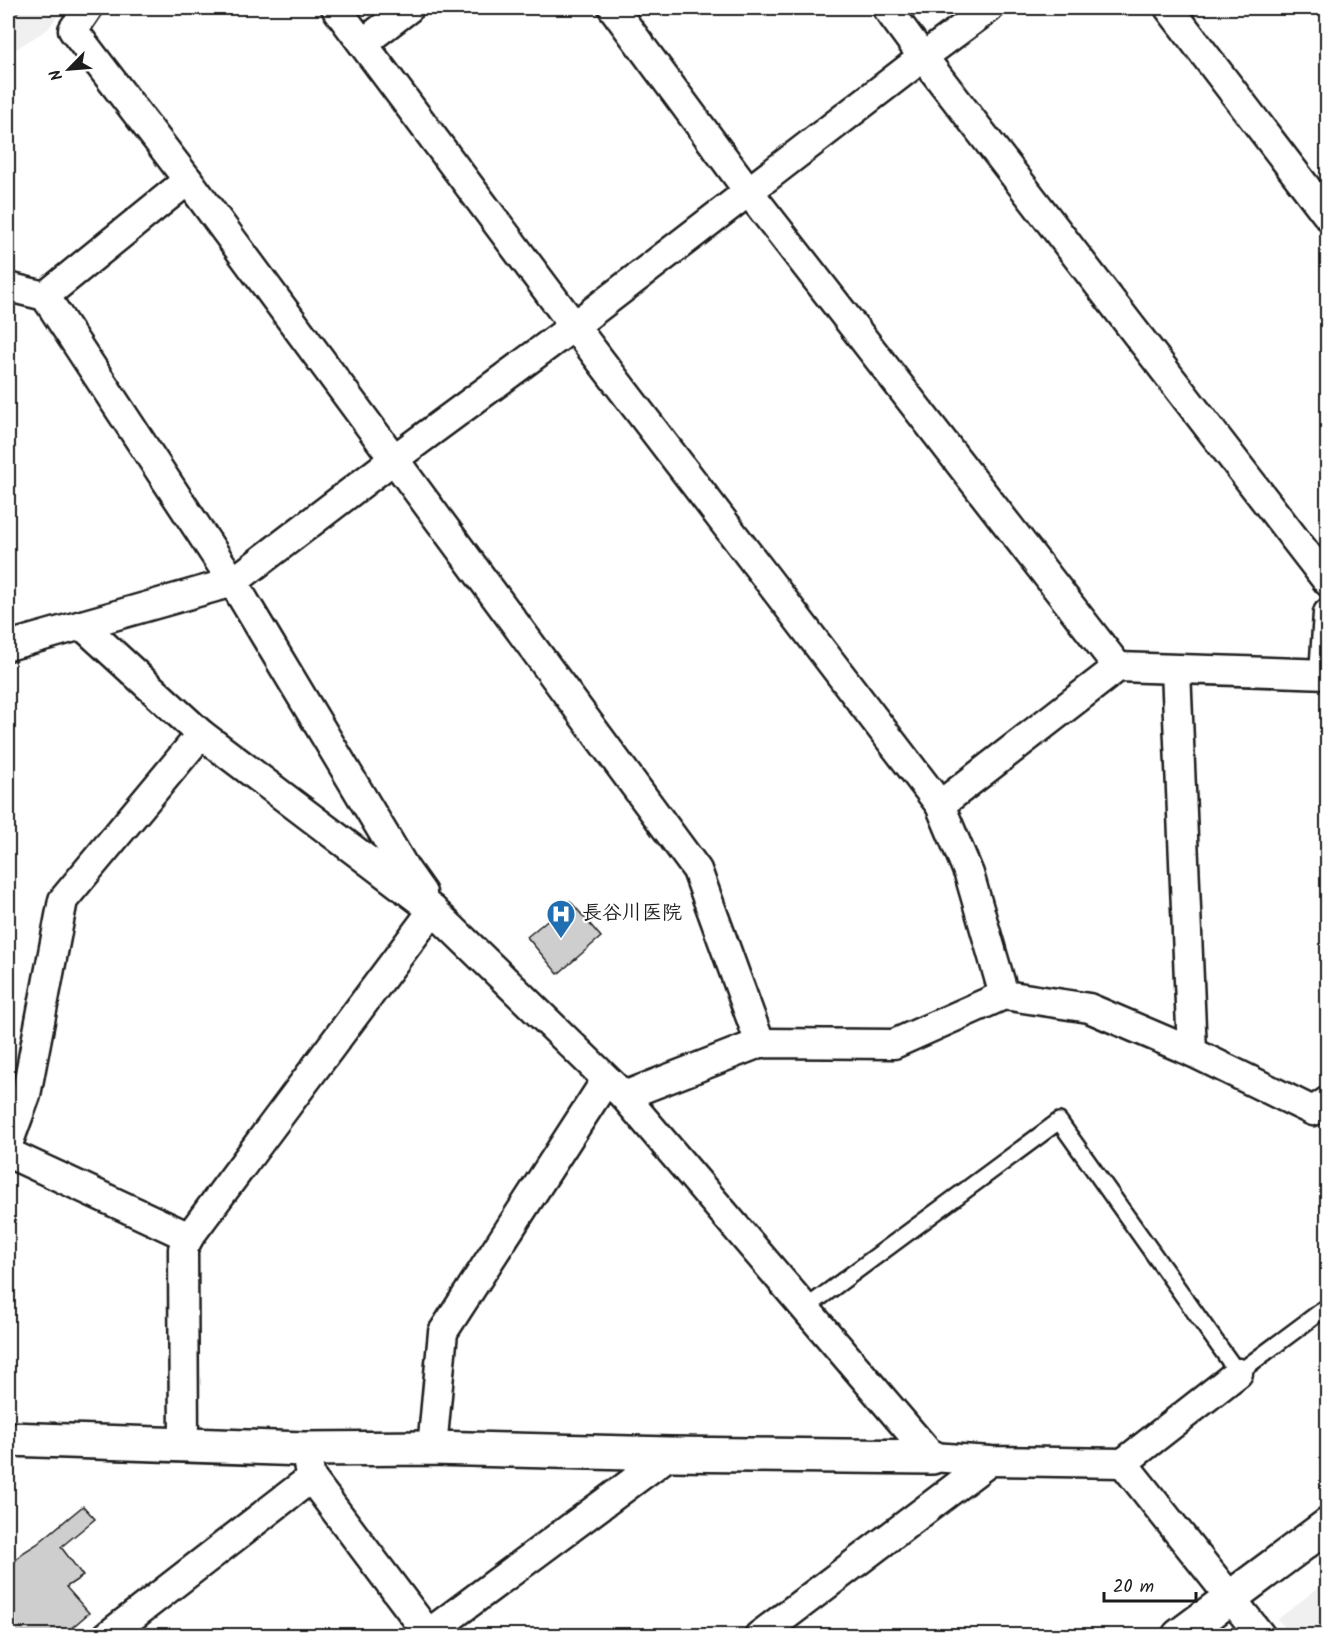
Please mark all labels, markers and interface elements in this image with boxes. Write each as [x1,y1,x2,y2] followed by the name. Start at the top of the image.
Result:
[39,39,99,99] north arrow
[43,65,70,85] text: N
[545,898,577,940] hospital icon: 長谷川医院
[582,898,682,930] place label: 長谷川医院
[1104,1565,1196,1603] scale bar
[1113,1573,1154,1602] text: 20 m

